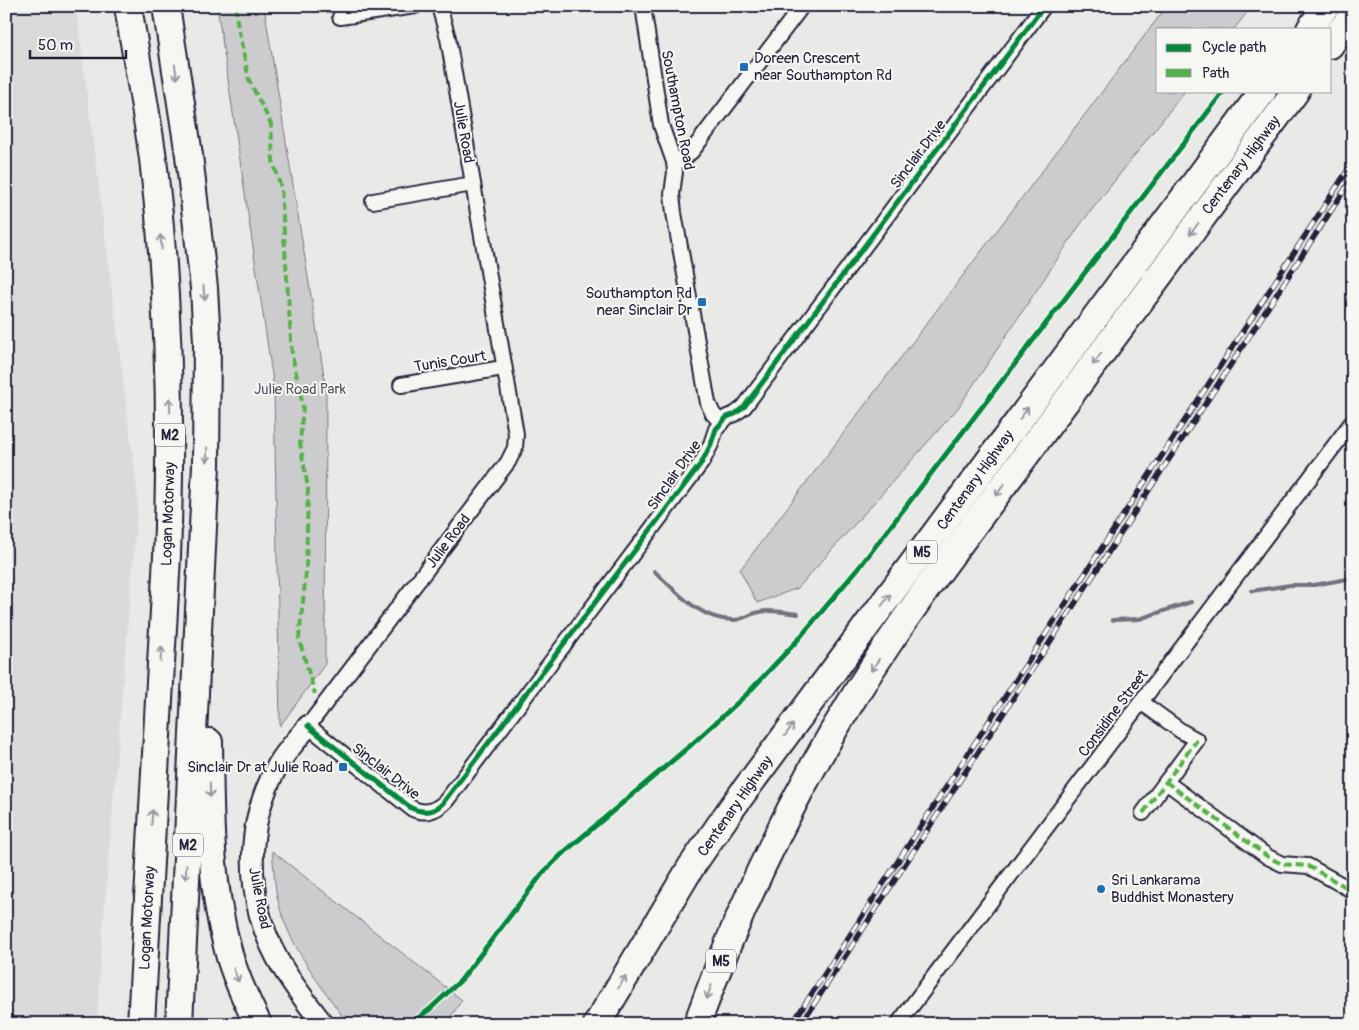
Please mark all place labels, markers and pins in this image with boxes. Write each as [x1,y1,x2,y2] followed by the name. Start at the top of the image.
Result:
[754,49,892,85] place label: Doreen Crescent near Southampton Rd
[738,61,750,73] marker: Doreen Crescent near Southampton Rd
[585,284,693,320] place label: Southampton Rd near Sinclair Dr
[696,296,708,308] marker: Southampton Rd near Sinclair Dr
[187,758,333,777] place label: Sinclair Dr at Julie Road
[337,761,349,773] marker: Sinclair Dr at Julie Road
[1111,871,1234,907] place label: Sri Lankarama Buddhist Monastery
[1095,883,1107,895] marker: Sri Lankarama Buddhist Monastery

